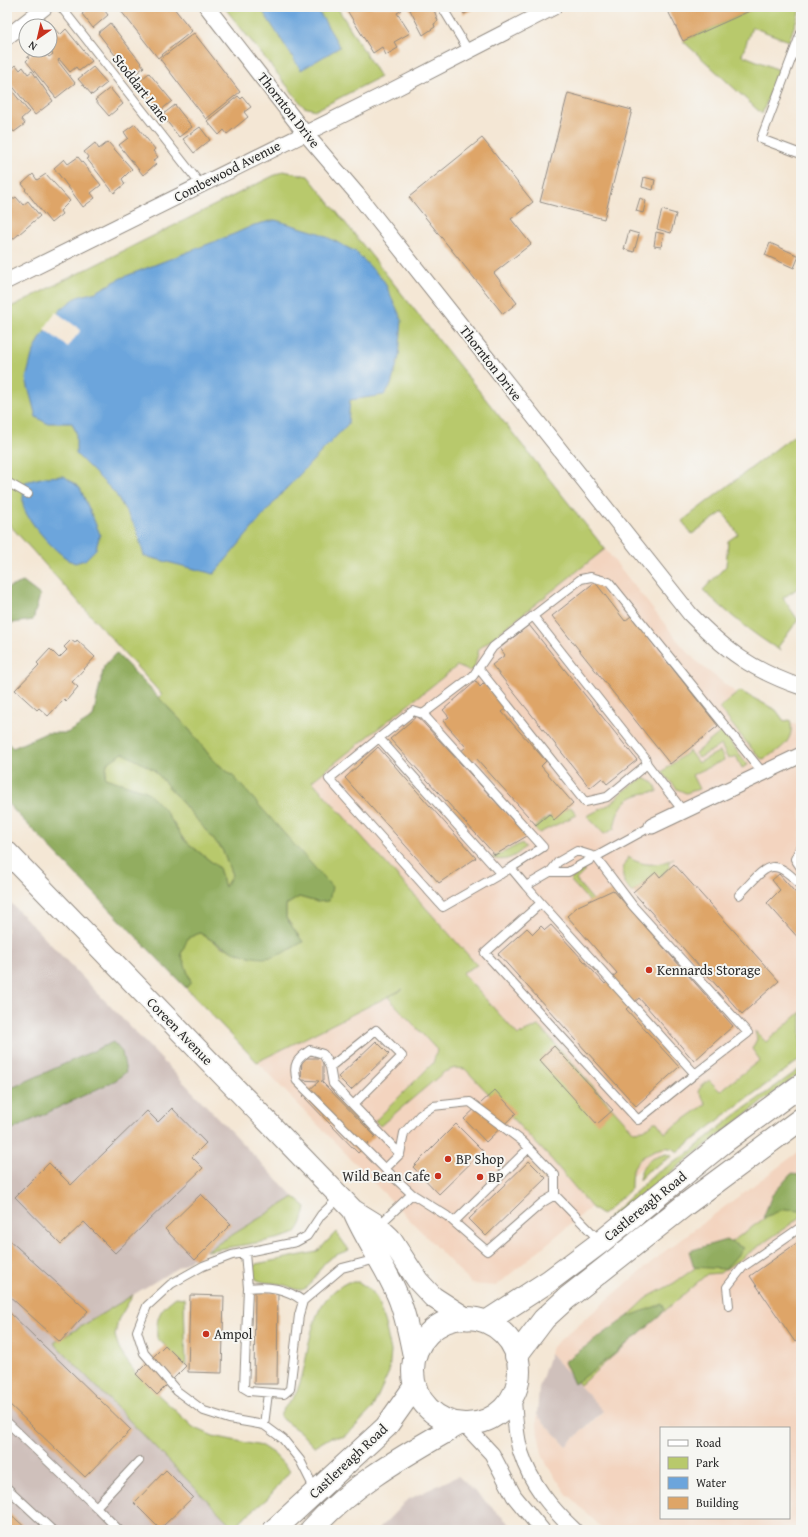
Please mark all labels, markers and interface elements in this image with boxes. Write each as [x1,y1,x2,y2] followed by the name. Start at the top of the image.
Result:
[18,18,58,58] north arrow
[24,37,40,55] text: N
[108,49,174,127] street label: Stoddart Lane
[253,68,325,152] street label: Thornton Drive
[170,135,284,207] street label: Combewood Avenue
[455,321,527,405] street label: Thornton Drive
[657,960,761,980] place label: Kennards Storage
[644,965,654,975] marker: Kennards Storage
[142,993,218,1070] street label: Coreen Avenue
[456,1149,504,1169] place label: BP Shop
[443,1154,453,1164] marker: BP Shop
[342,1166,430,1186] place label: Wild Bean Cafe
[599,1166,691,1246] street label: Castlereagh Road
[488,1167,503,1187] place label: BP
[433,1171,443,1181] marker: Wild Bean Cafe
[475,1172,485,1182] marker: BP
[214,1324,253,1344] place label: Ampol
[201,1329,211,1339] marker: Ampol
[304,1419,392,1503] street label: Castlereagh Road
[660,1427,790,1519] legend
[696,1434,722,1451] text: Road
[696,1454,720,1471] text: Park
[696,1474,726,1491] text: Water
[696,1494,739,1511] text: Building

